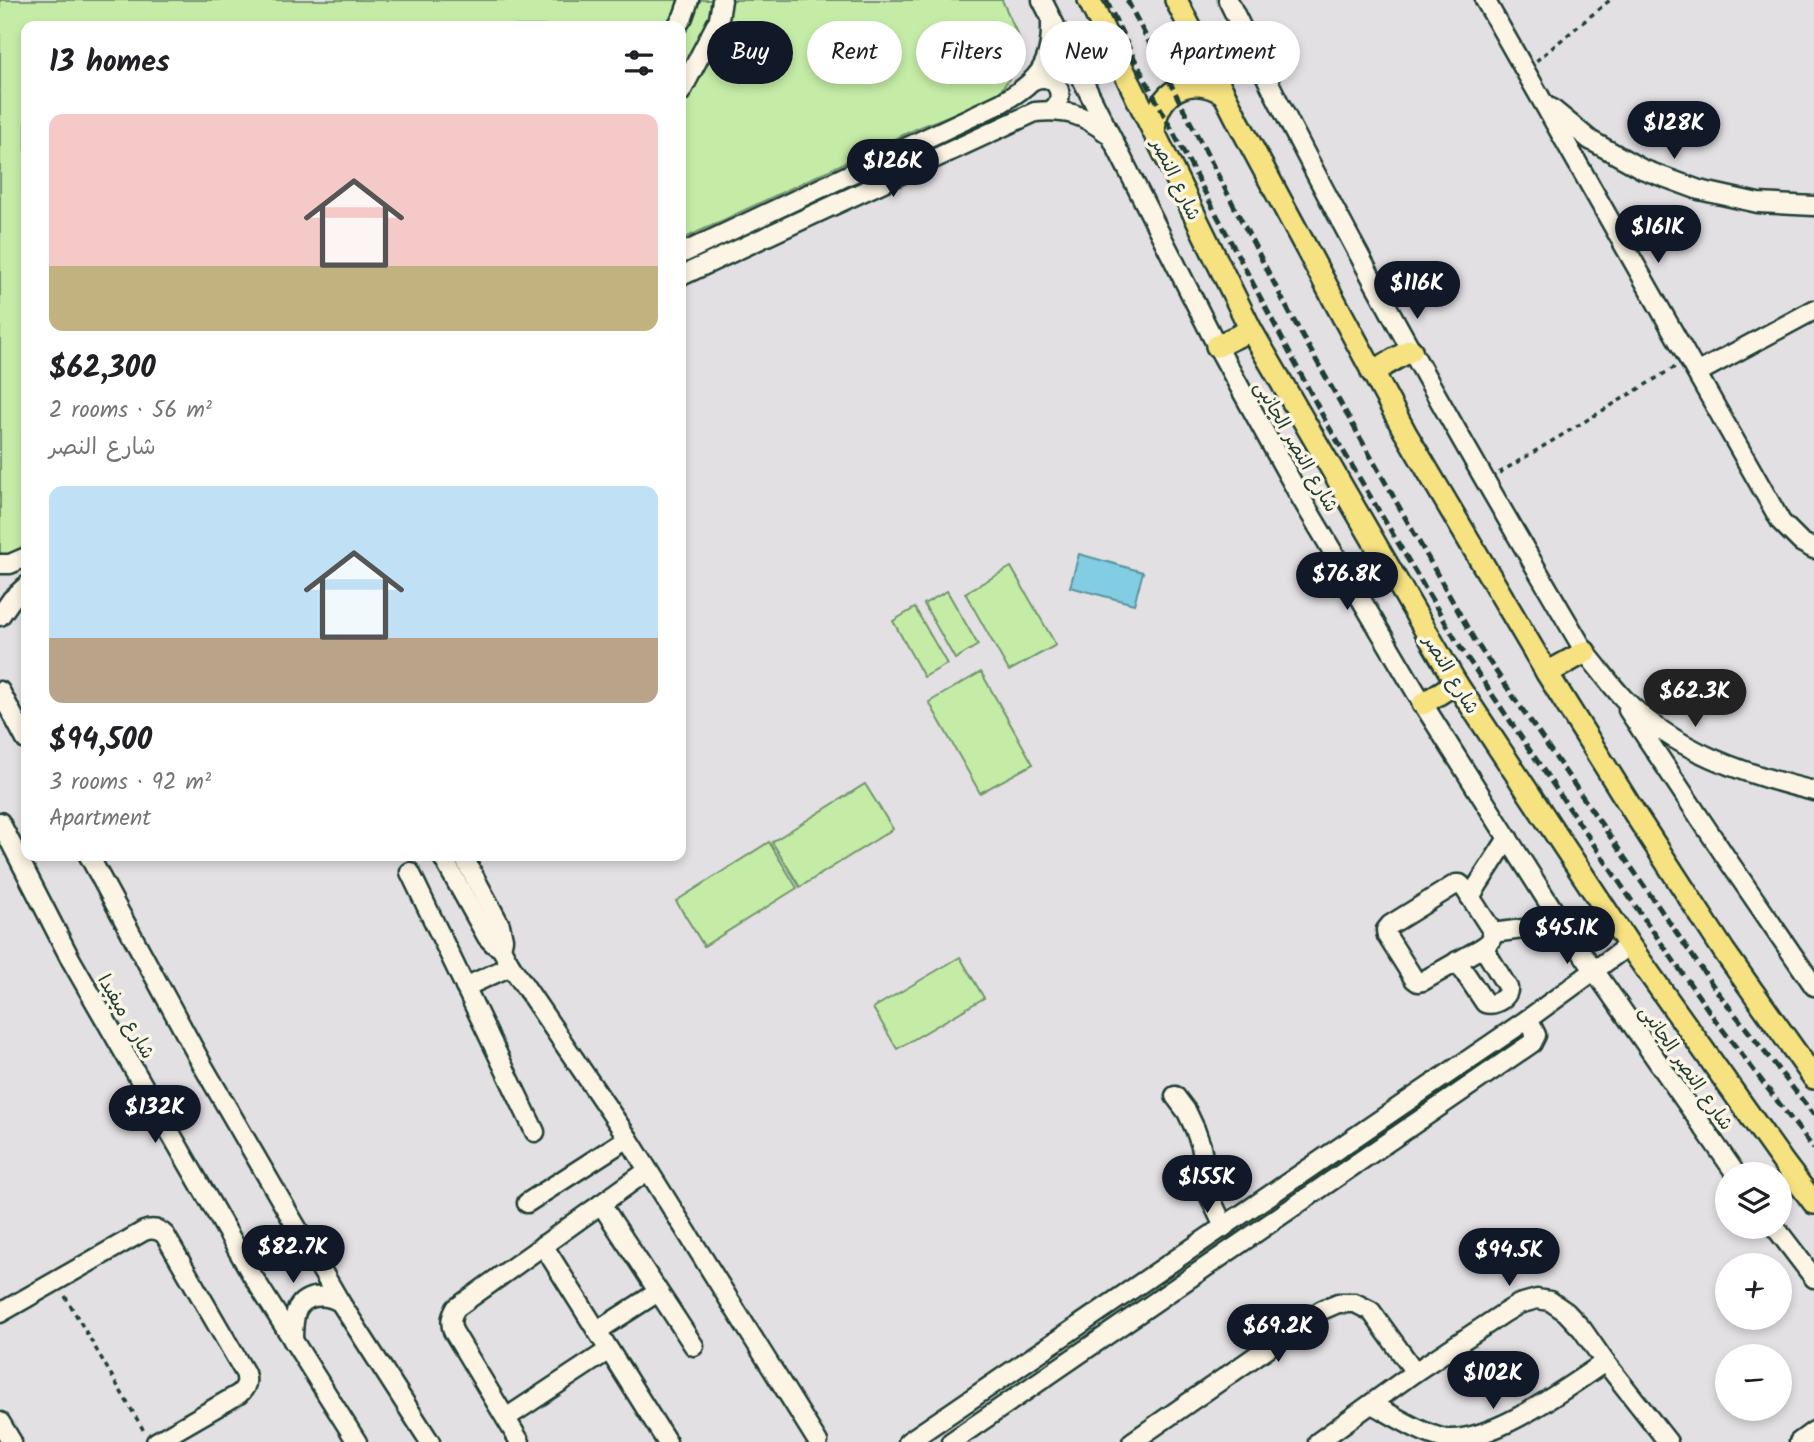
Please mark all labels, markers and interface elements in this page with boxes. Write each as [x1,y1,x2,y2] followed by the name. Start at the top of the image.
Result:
[707,21,793,84] chip: Buy
[807,21,902,84] chip: Rent
[916,21,1026,84] chip: Filters
[1040,21,1132,84] chip: New
[1146,21,1300,84] chip: Apartment
[49,39,170,87] text: 13 homes
[620,44,658,82] icon: filters
[1625,102,1723,161] pin: $128K
[1643,106,1705,142] text: $128K
[1141,132,1208,226] street label: شارع النصر
[844,140,942,199] pin: $126K
[863,144,923,180] text: $126K
[291,160,417,286] icon: home
[1609,205,1707,265] pin: $161K
[1631,210,1685,246] text: $161K
[1368,262,1466,321] pin: $116K
[1390,266,1444,302] text: $116K
[49,345,156,393] text: $62,300
[1245,375,1345,519] street label: شارع النصر الجانبى
[49,393,212,429] text: 2 rooms · 56 m²
[49,430,156,466] text: شارع النصر
[291,532,417,658] icon: home
[1290,552,1404,612] pin: $76.8K
[1312,557,1382,593] text: $76.8K
[1414,628,1486,721] street label: شارع النصر
[1638,670,1752,729] pin: $62.3K
[1659,674,1731,710] text: $62.3K
[49,717,152,765] text: $94,500
[49,765,211,801] text: 3 rooms · 92 m²
[49,801,151,837] text: Apartment
[1510,906,1624,966] pin: $45.1K
[1535,911,1599,947] text: $45.1K
[89,969,162,1065] street label: شارع ميفيدا
[1631,999,1740,1137] street label: شارع النصر الجانبى
[106,1086,204,1145] pin: $132K
[125,1090,185,1126] text: $132K
[1158,1156,1256,1215] pin: $155K
[1178,1160,1236,1196] text: $155K
[1715,1162,1792,1421] map controls
[1715,1162,1792,1239] button: layers
[236,1226,350,1285] pin: $82.7K
[1452,1228,1566,1288] pin: $94.5K
[258,1230,328,1266] text: $82.7K
[1475,1233,1543,1269] text: $94.5K
[1715,1253,1792,1330] button: +
[1221,1304,1335,1364] pin: $69.2K
[1243,1309,1313,1345] text: $69.2K
[1715,1344,1792,1421] button: −
[1444,1352,1542,1411] pin: $102K
[1463,1356,1523,1392] text: $102K

